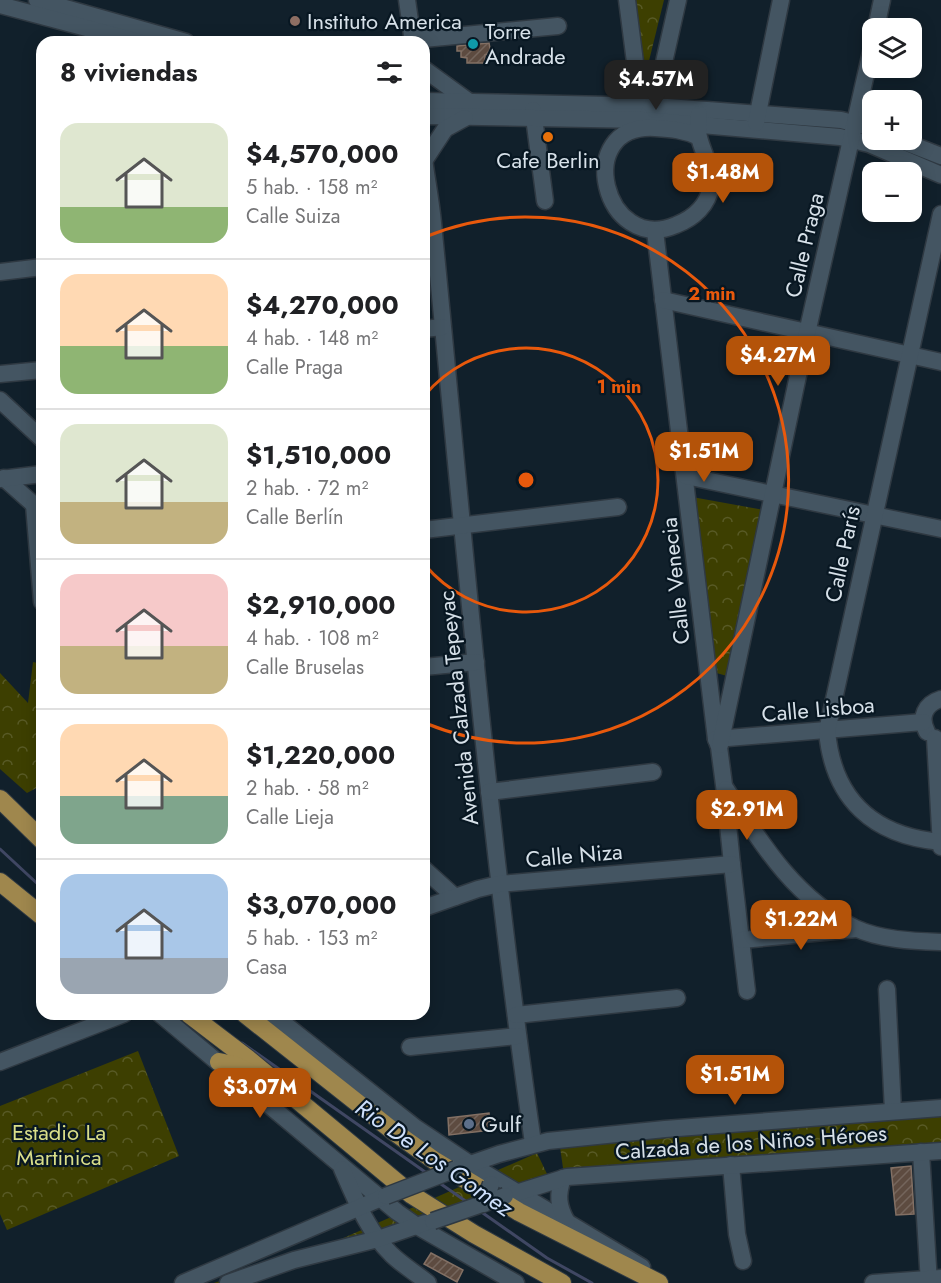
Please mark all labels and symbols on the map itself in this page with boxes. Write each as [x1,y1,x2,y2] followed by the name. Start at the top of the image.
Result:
[307,5,462,37] place label: Instituto America
[288,14,302,28] marker: Instituto America
[485,15,566,72] place label: Torre Andrade
[466,37,480,51] marker: Torre Andrade
[607,60,705,111] pin: $4.57M
[541,130,555,144] marker: Cafe Berlin
[496,144,600,176] place label: Cafe Berlin
[674,153,772,204] pin: $1.48M
[776,189,832,301] street label: Calle Praga
[688,281,736,307] text: 2 min
[729,336,827,387] pin: $4.27M
[597,374,641,400] text: 1 min
[655,432,753,483] pin: $1.51M
[516,470,536,490] centre of rings
[816,503,868,605] street label: Calle París
[652,516,698,646] street label: Calle Venecia
[430,589,486,827] street label: Avenida Calzada Tepeyac
[760,688,876,730] street label: Calle Lisboa
[698,790,796,841] pin: $2.91M
[524,835,624,875] street label: Calle Niza
[752,900,850,951] pin: $1.22M
[686,1055,784,1106] pin: $1.51M
[211,1068,309,1119] pin: $3.07M
[348,1090,521,1226] water label: Rio De Los Gomez
[481,1108,522,1140] place label: Gulf
[12,1116,106,1173] park label: Estadio La Martinica
[462,1117,476,1131] marker: Gulf
[614,1117,888,1167] street label: Calzada de los Niños Héroes

